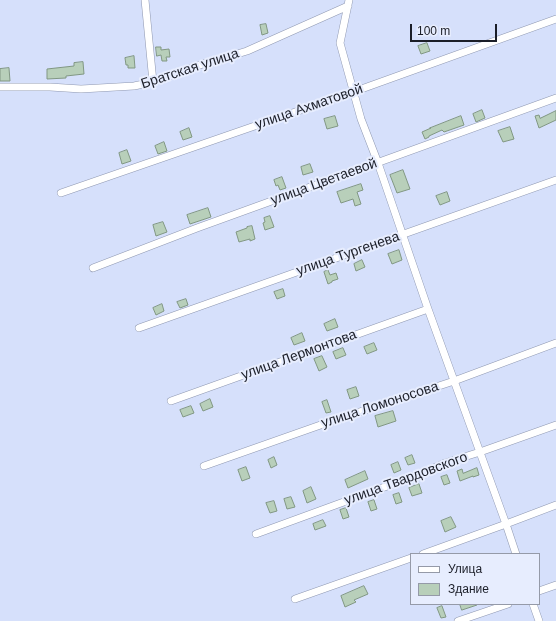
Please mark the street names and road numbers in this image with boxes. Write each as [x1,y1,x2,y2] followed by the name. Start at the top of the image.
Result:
[139,45,241,93] street label: Братская улица
[253,81,365,133] street label: улица Ахматовой
[268,155,380,209] street label: улица Цветаевой
[294,228,402,280] street label: улица Тургенева
[239,326,359,384] street label: улица Лермонтова
[319,378,441,432] street label: улица Ломоносова
[342,449,470,509] street label: улица Твардовского

